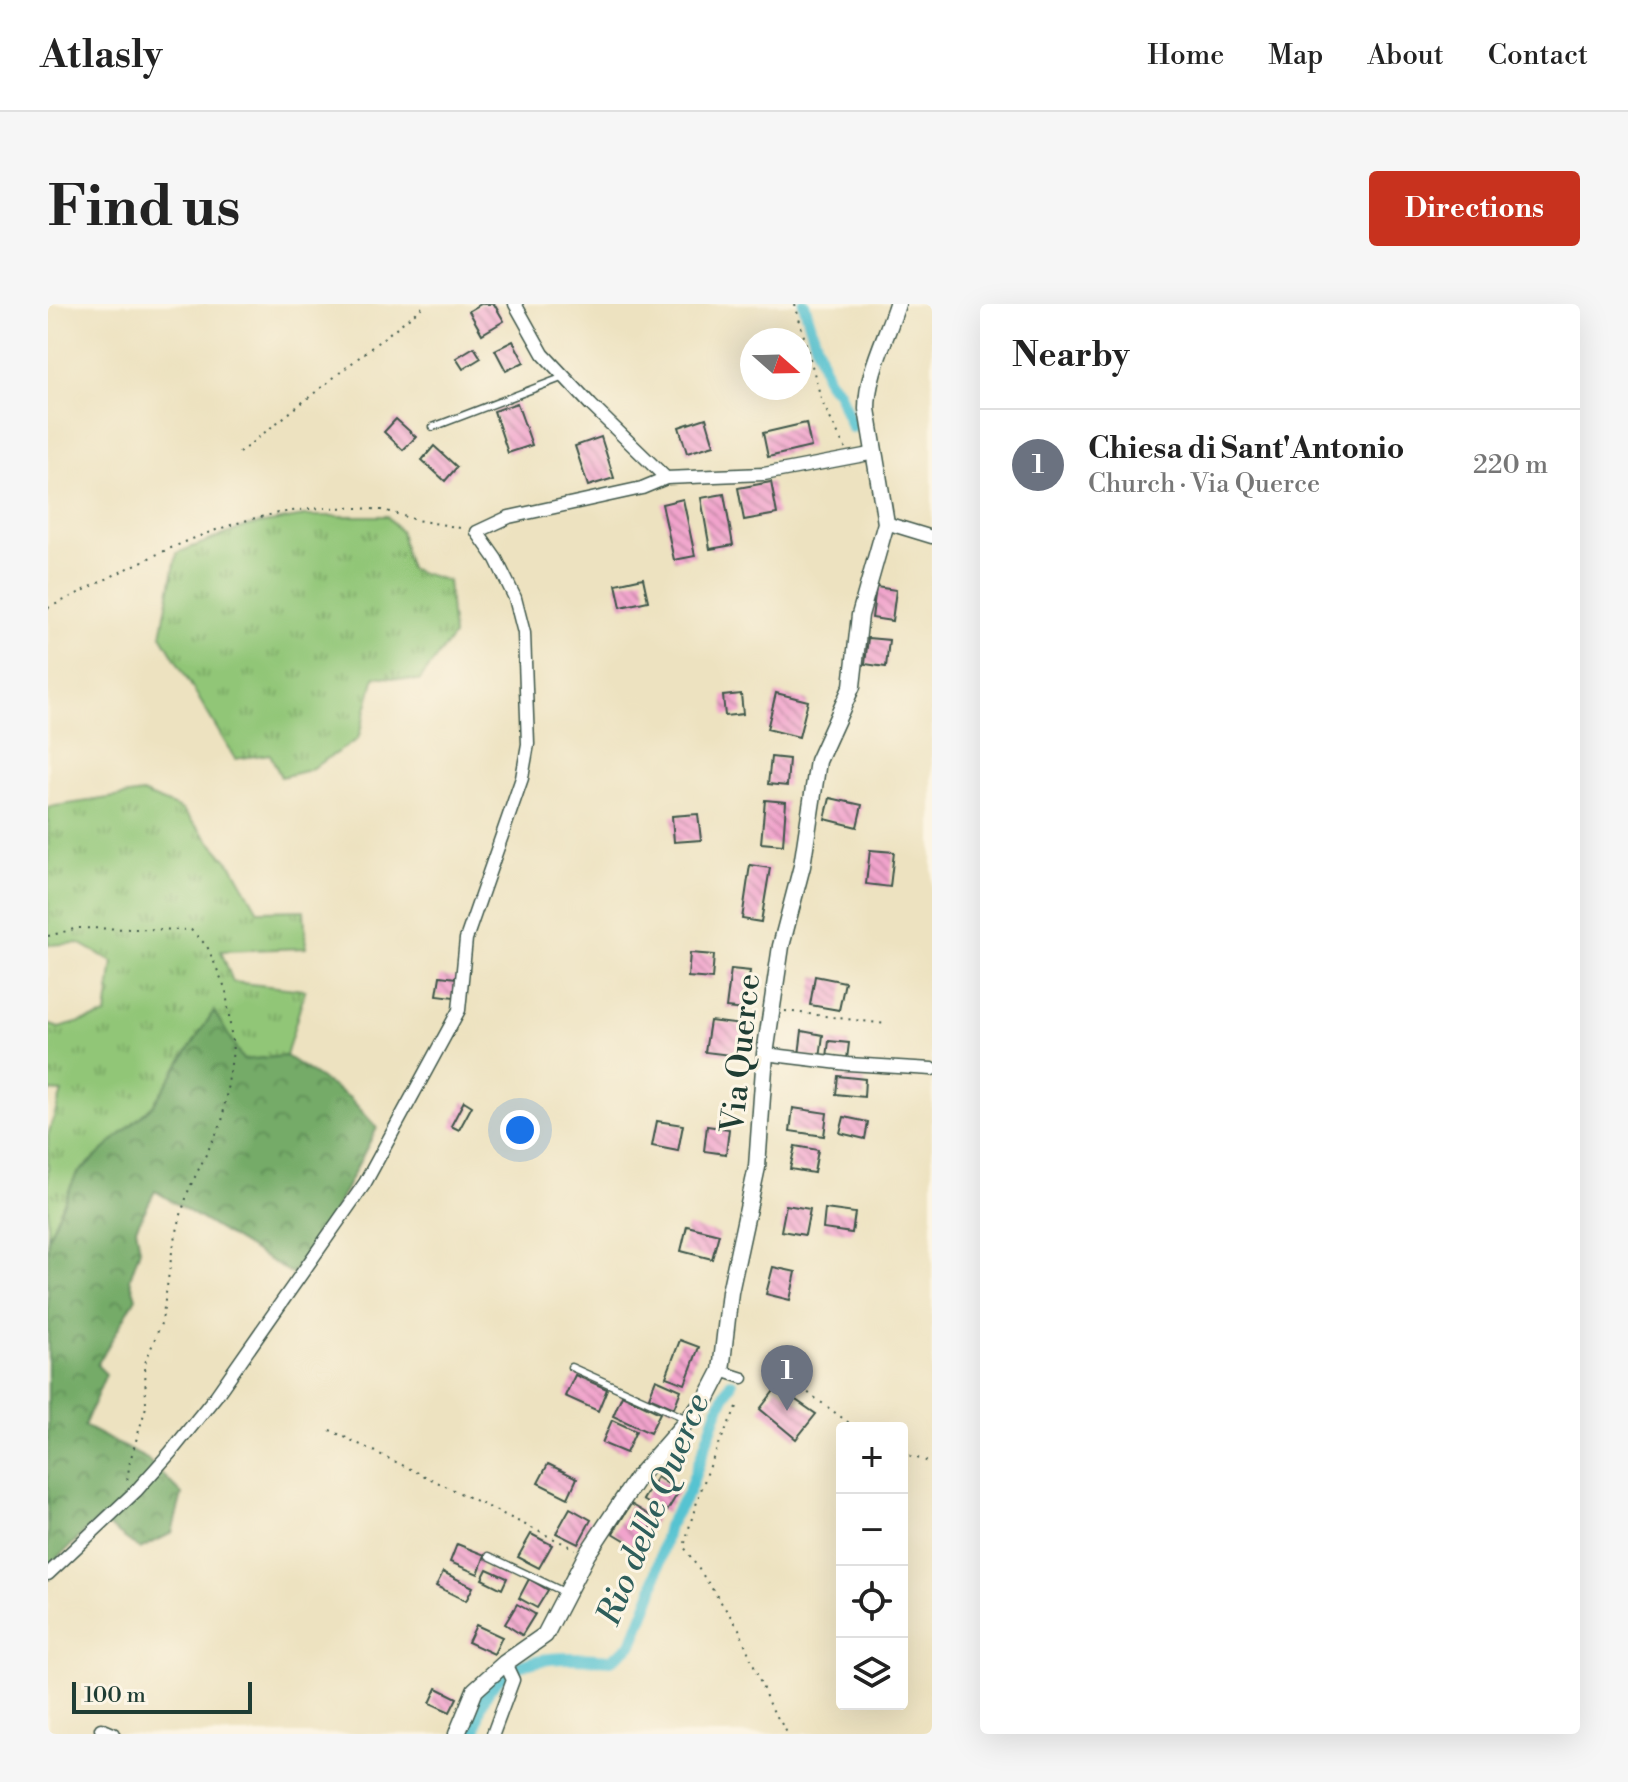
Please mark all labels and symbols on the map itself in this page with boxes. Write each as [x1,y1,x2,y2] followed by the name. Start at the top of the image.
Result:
[740,328,812,400] north arrow
[713,972,769,1136] street label: Via Querce
[500,1110,540,1150] your location
[761,1345,813,1411] pin: 1
[588,1388,719,1633] water label: Rio delle Querce
[72,1678,252,1714] scale bar

